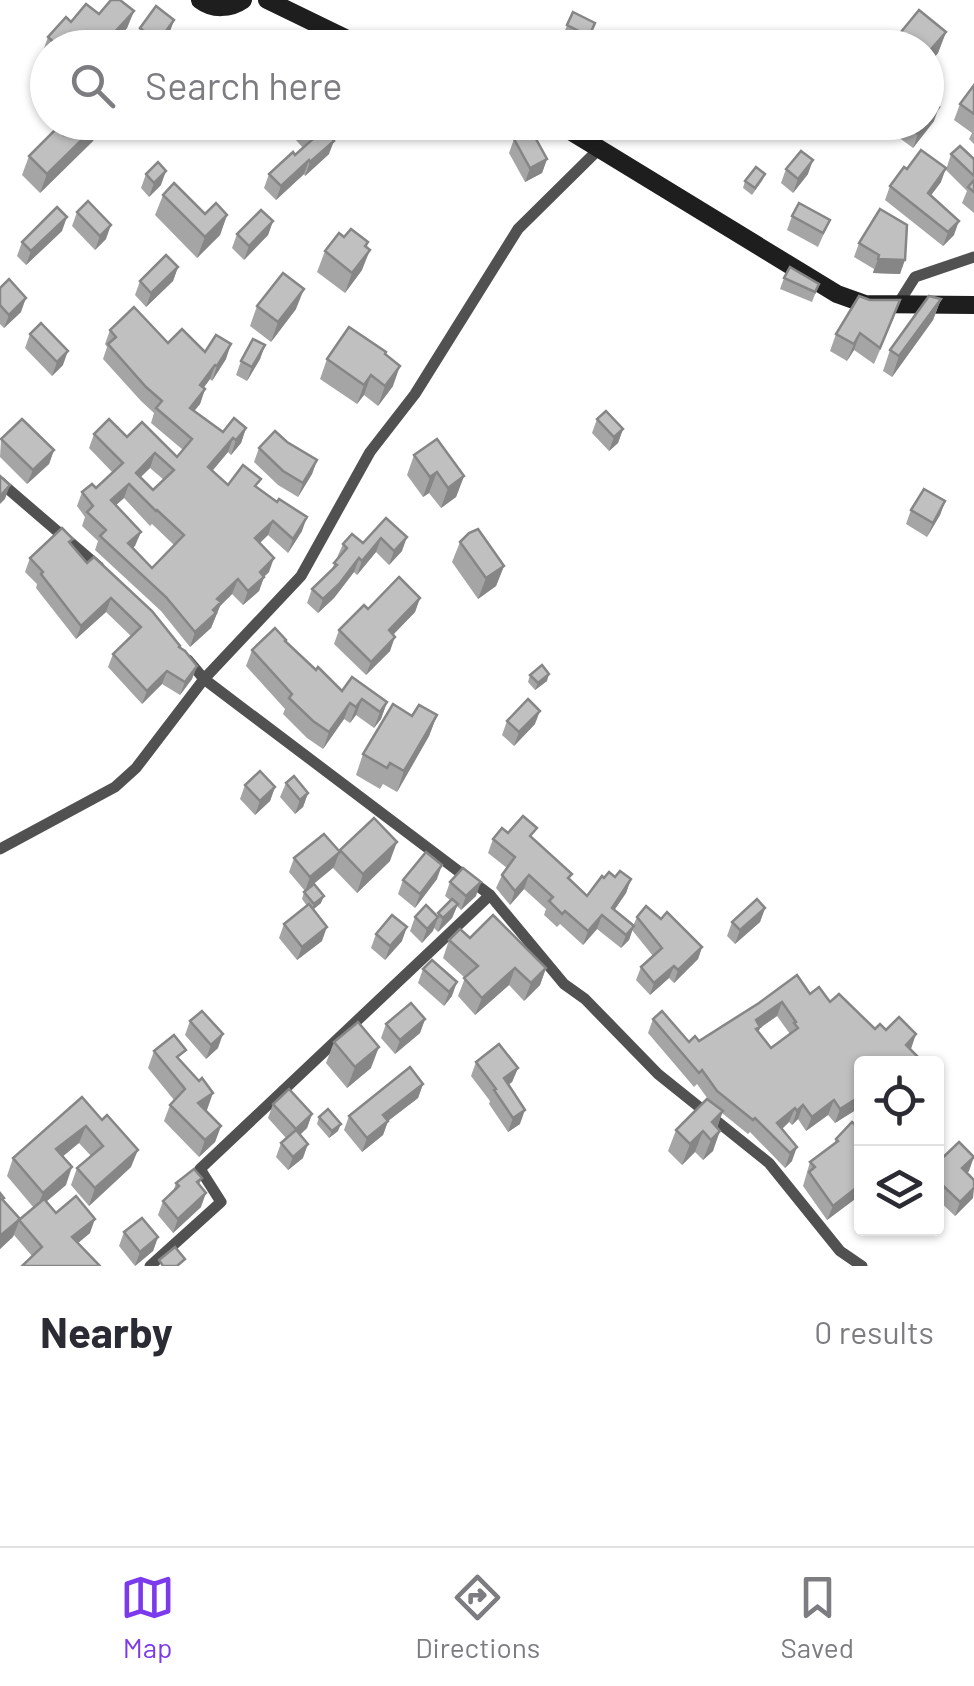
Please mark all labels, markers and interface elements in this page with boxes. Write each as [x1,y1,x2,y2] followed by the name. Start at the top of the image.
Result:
[30,30,944,140] search box
[65,58,120,113] icon: search
[145,62,343,108] text: Search here
[854,1056,944,1236] map controls
[854,1056,944,1146] button: locate
[854,1146,944,1236] button: layers
[40,1306,173,1356] text: Nearby
[814,1312,934,1350] text: 0 results
[120,1570,175,1664] tab: Map
[415,1570,540,1664] tab: Directions
[780,1570,854,1664] tab: Saved

